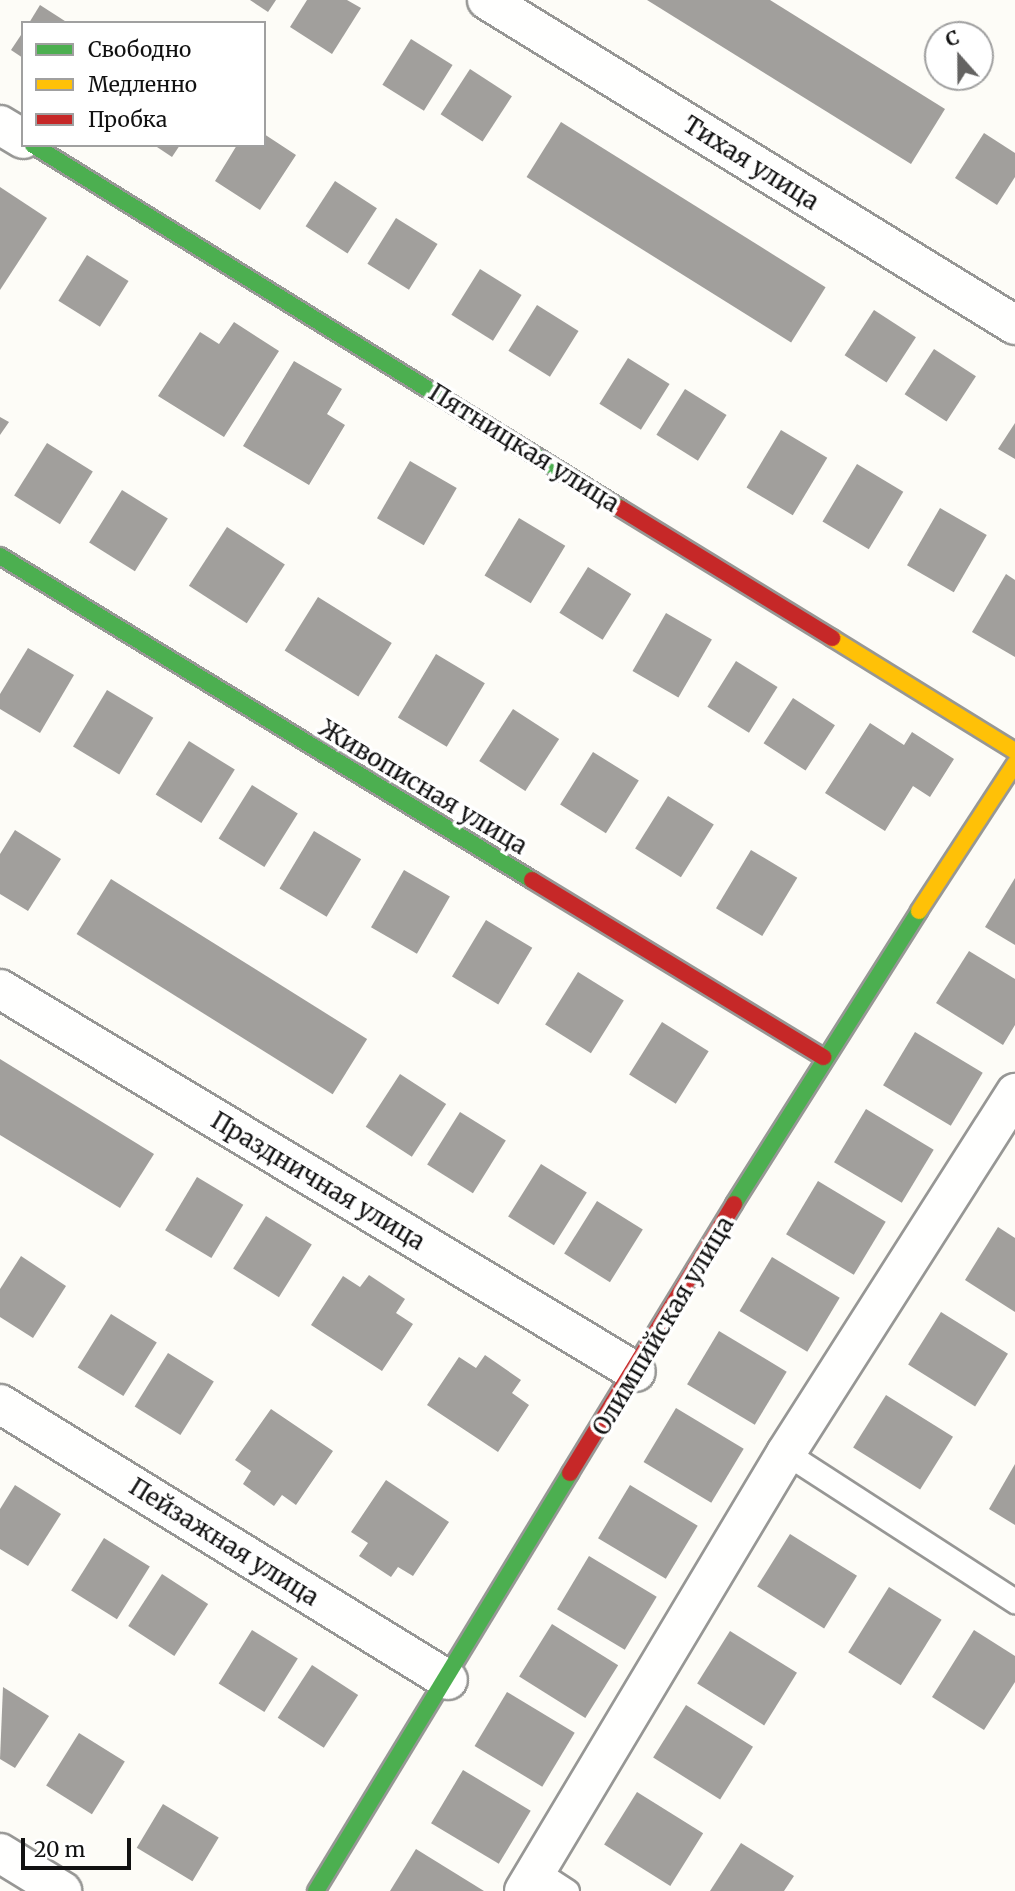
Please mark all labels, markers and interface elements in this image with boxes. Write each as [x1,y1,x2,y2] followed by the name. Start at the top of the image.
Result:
[21,21,266,147] legend
[924,21,994,91] north arrow
[942,25,962,52] text: С
[88,36,191,63] text: Свободно
[88,71,197,98] text: Медленно
[88,106,167,133] text: Пробка
[678,110,824,216] street label: Тихая улица
[424,378,624,518] street label: Пятницкая улица
[314,713,532,861] street label: Живописная улица
[206,1106,430,1256] street label: Праздничная улица
[586,1211,740,1441] street label: Олимпийская улица
[124,1472,324,1612] street label: Пейзажная улица
[24,1825,135,1869] scale bar
[34,1836,85,1863] text: 20 m

